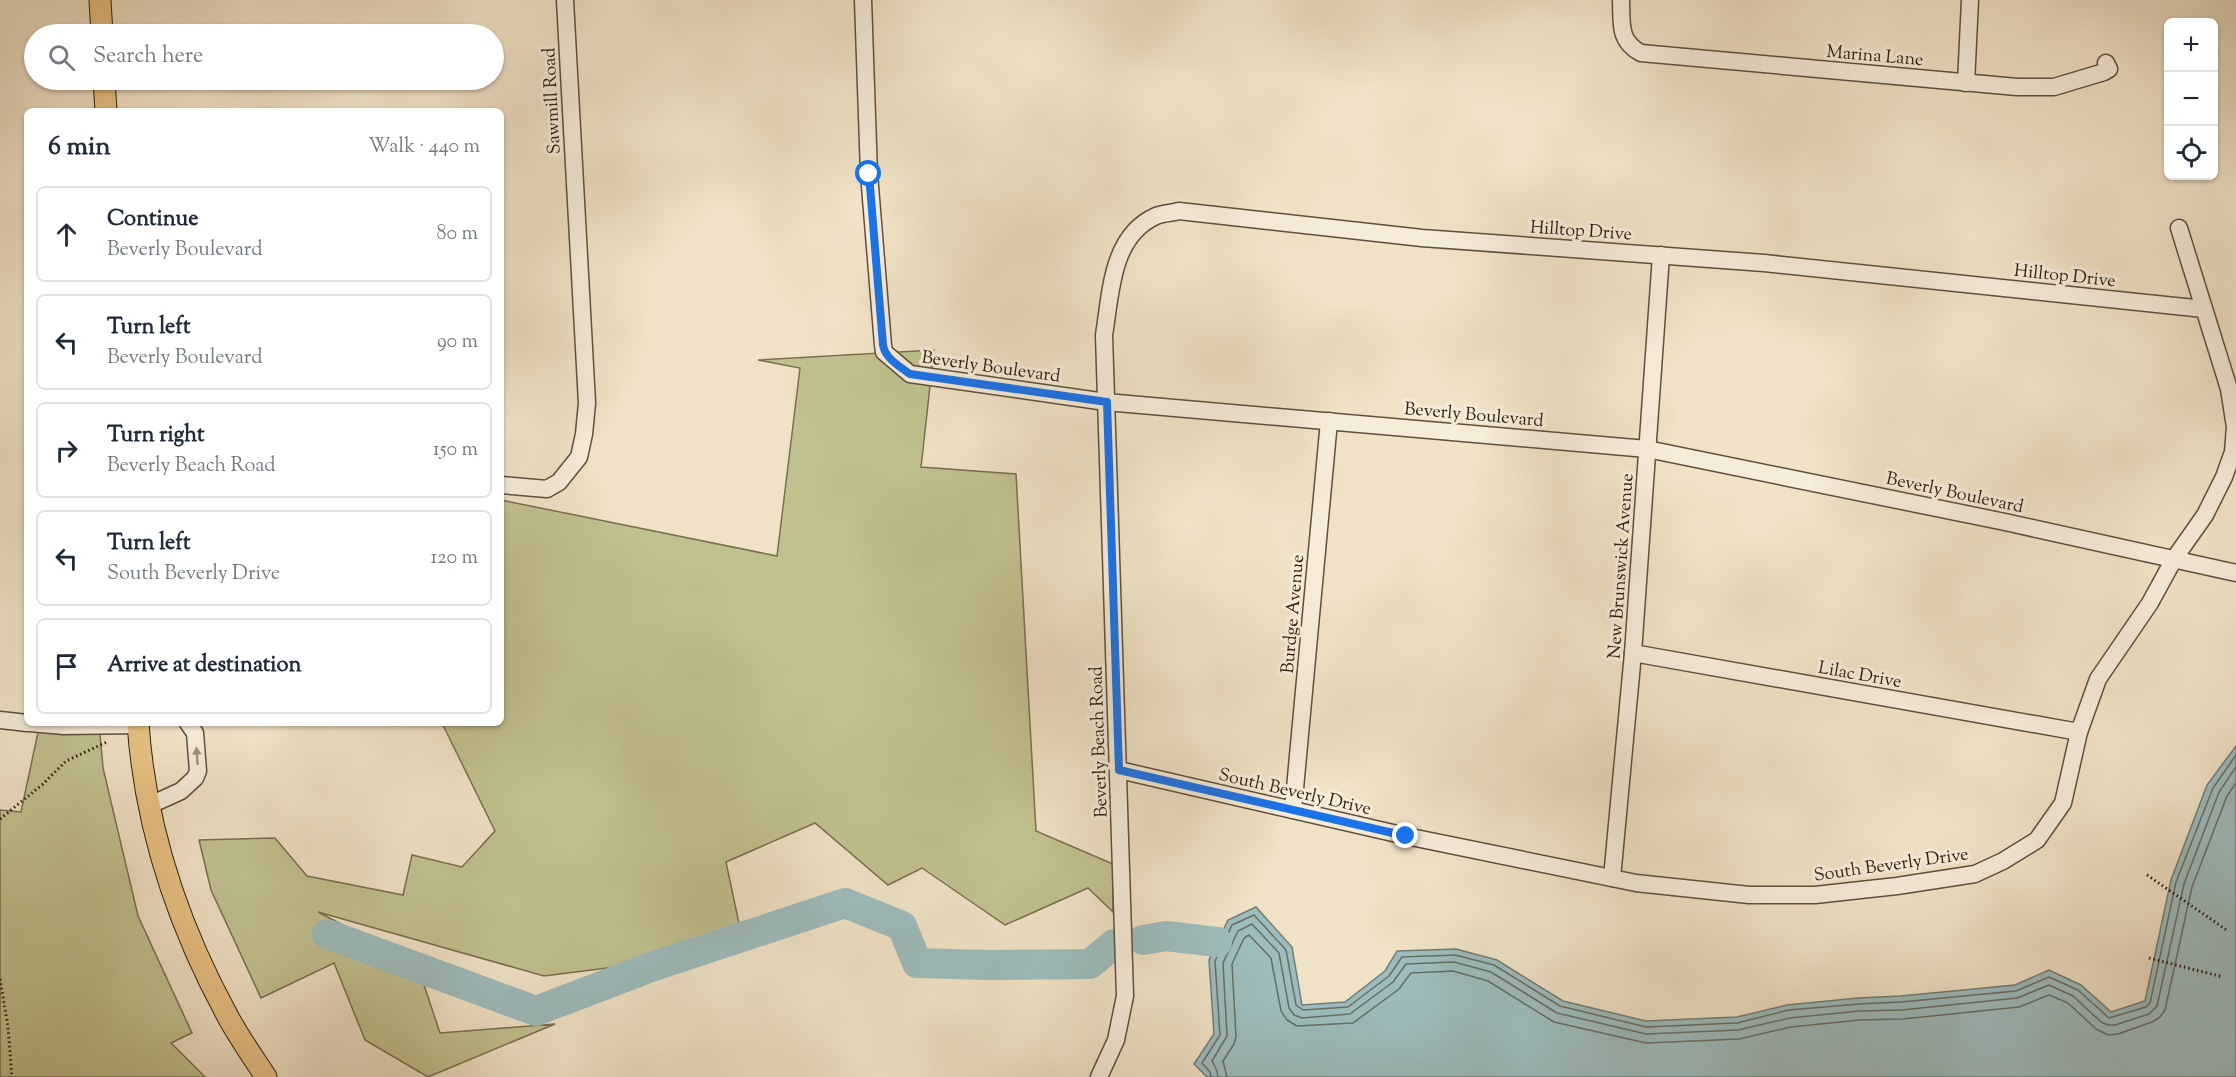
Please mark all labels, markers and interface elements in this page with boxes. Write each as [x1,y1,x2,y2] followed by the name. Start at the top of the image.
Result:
[2164,18,2218,180] map controls
[2164,18,2218,72] button: +
[24,24,504,90] search box
[1825,40,1924,74] street label: Marina Lane
[45,41,78,74] icon: search
[93,41,203,73] text: Search here
[537,47,569,155] street label: Sawmill Road
[2164,72,2218,126] button: −
[2164,126,2218,180] button: locate
[48,129,111,166] text: 6 min
[368,133,480,162] text: Walk · 440 m
[855,160,881,186] route start
[107,204,198,236] text: Continue
[1529,215,1633,249] street label: Hilltop Drive
[50,218,83,251] icon: ahead
[437,220,478,249] text: 80 m
[107,236,262,265] text: Beverly Boulevard
[2013,259,2117,295] street label: Hilltop Drive
[107,312,190,344] text: Turn left
[50,326,83,359] icon: left
[437,328,478,357] text: 90 m
[107,344,262,373] text: Beverly Boulevard
[920,345,1062,391] street label: Beverly Boulevard
[1403,397,1545,435] street label: Beverly Boulevard
[107,420,204,452] text: Turn right
[50,434,83,467] icon: right
[433,436,478,465] text: 150 m
[107,452,276,481] text: Beverly Beach Road
[1883,467,2026,521] street label: Beverly Boulevard
[1603,472,1641,660] street label: New Brunswick Avenue
[107,528,190,560] text: Turn left
[50,542,83,575] icon: left
[430,544,478,573] text: 120 m
[1276,554,1312,675] street label: Burdge Avenue
[107,560,280,589] text: South Beverly Drive
[50,650,83,683] icon: arrive
[107,650,302,682] text: Arrive at destination
[1816,656,1903,696] street label: Lilac Drive
[1084,666,1116,818] street label: Beverly Beach Road
[192,747,201,766] one-way arrow
[1216,763,1373,823] street label: South Beverly Drive
[1392,822,1418,848] route end
[1812,842,1970,890] street label: South Beverly Drive

